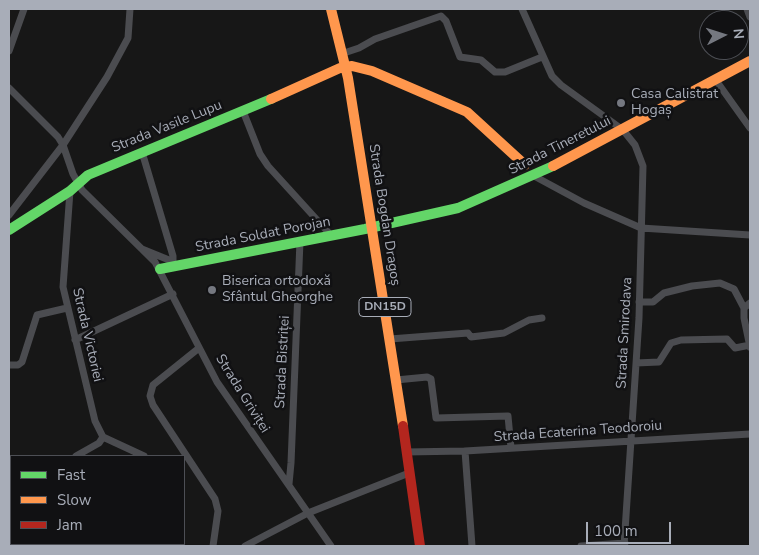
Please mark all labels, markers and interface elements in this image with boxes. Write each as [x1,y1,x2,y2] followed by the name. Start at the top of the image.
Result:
[699,10,749,60] north arrow
[729,28,748,40] text: N
[631,87,718,120] place label: Casa Calistrat Hogaș
[109,97,225,157] street label: Strada Vasile Lupu
[615,97,627,109] marker: Casa Calistrat Hogaș
[506,113,614,179] street label: Strada Tineretului
[365,143,403,287] street label: Strada Bogdan Dragoș
[194,214,332,256] street label: Strada Soldat Porojan
[222,274,333,306] place label: Biserica ortodoxă Sfântul Gheorghe
[614,277,636,389] street label: Strada Smirodava
[206,284,218,296] marker: Biserica ortodoxă Sfântul Gheorghe
[68,286,106,384] street label: Strada Victoriei
[359,298,411,316] road number: DN15D
[272,315,294,409] street label: Strada Bistriței
[211,352,273,436] street label: Strada Griviței
[493,418,663,446] street label: Strada Ecaterina Teodoroiu
[10,455,185,545] legend
[57,465,85,485] text: Fast
[57,490,91,510] text: Slow
[589,512,674,544] scale bar
[57,515,83,535] text: Jam
[594,521,638,541] text: 100 m

